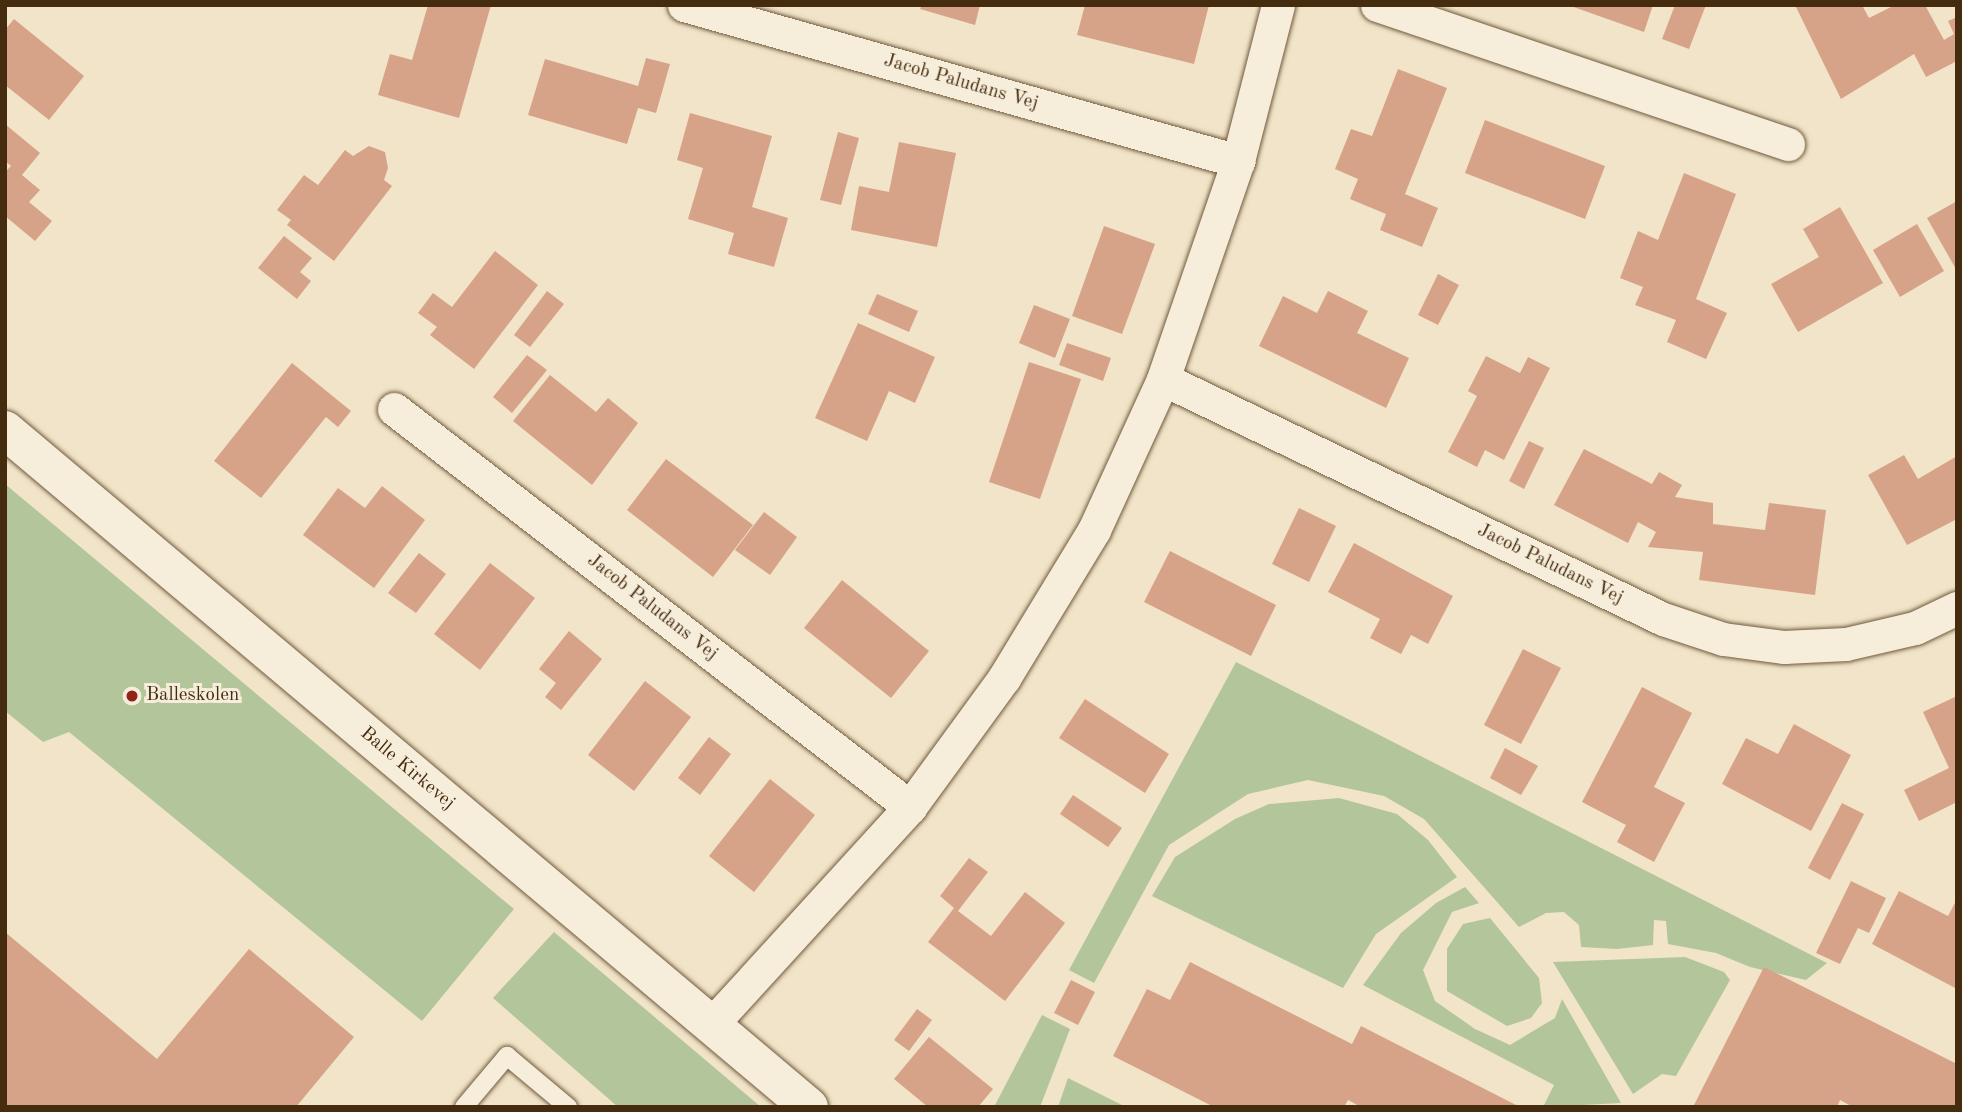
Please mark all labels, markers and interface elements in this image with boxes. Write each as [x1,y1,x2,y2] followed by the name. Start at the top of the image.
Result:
[881,50,1041,116] street label: Jacob Paludans Vej
[1473,520,1627,610] street label: Jacob Paludans Vej
[582,550,722,666] street label: Jacob Paludans Vej
[146,685,239,707] place label: Balleskolen
[124,688,140,704] marker: Balleskolen
[355,723,459,815] street label: Balle Kirkevej

